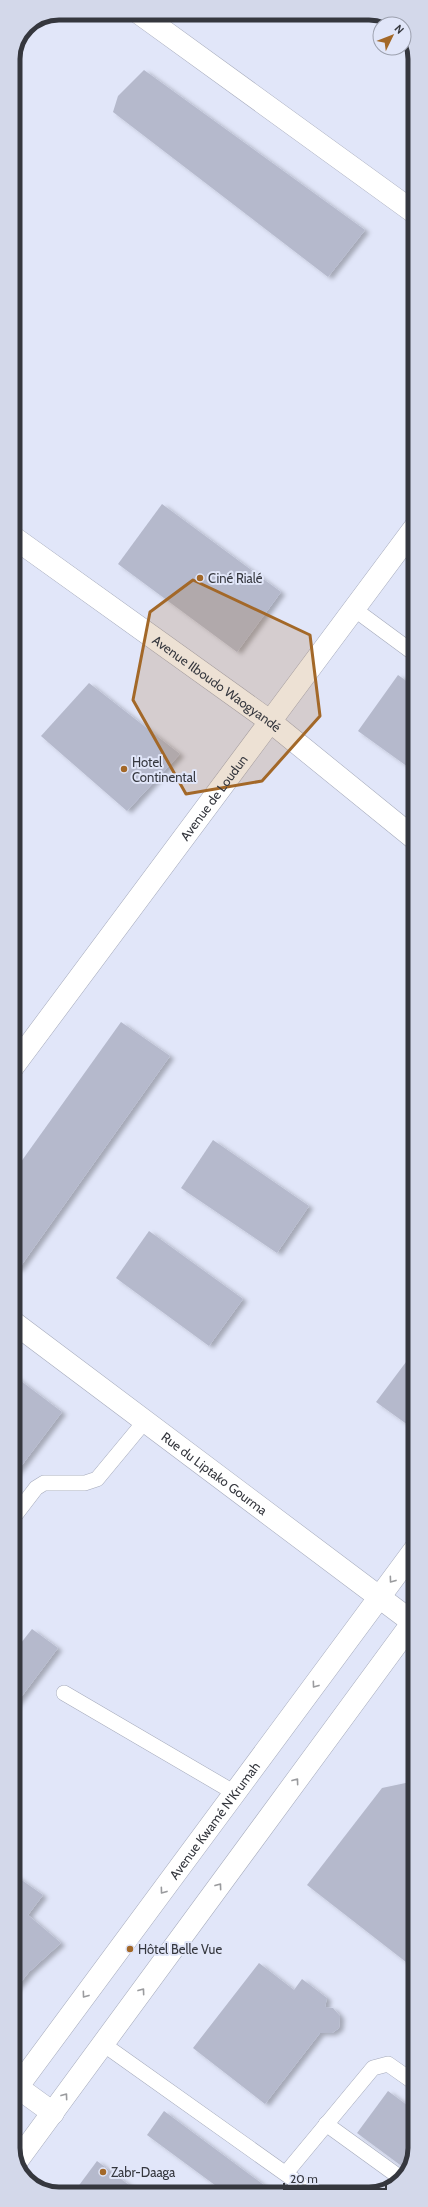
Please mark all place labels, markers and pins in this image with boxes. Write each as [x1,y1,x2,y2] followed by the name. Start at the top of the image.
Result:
[208,570,263,586] place label: Ciné Rialé
[195,573,205,583] marker: Ciné Rialé
[132,754,196,785] place label: Hotel Continental
[119,764,129,774] marker: Hotel Continental
[138,1941,222,1957] place label: Hôtel Belle Vue
[125,1944,135,1954] marker: Hôtel Belle Vue
[111,2164,176,2180] place label: Zabr-Daaga
[98,2167,108,2177] marker: Zabr-Daaga

